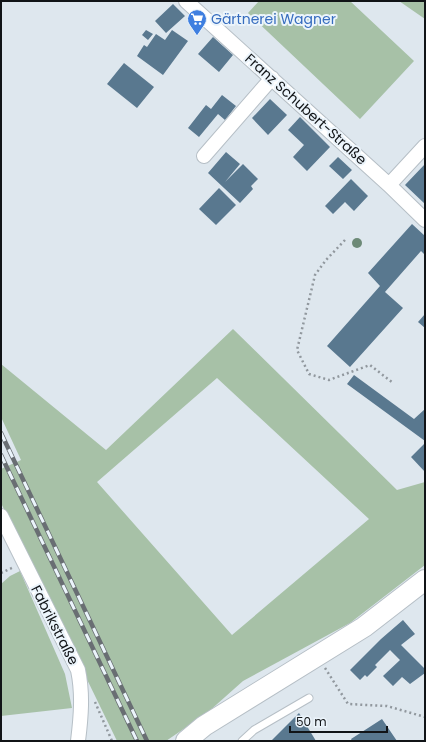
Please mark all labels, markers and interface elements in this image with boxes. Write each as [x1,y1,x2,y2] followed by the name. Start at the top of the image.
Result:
[186,8,208,36] supermarket icon: Gärtnerei Wagner
[211,9,336,29] place label: Gärtnerei Wagner
[241,49,372,169] street label: Franz Schubert-Straße
[26,582,84,669] street label: Fabrikstraße
[290,708,387,734] scale bar
[296,713,327,730] text: 50 m

